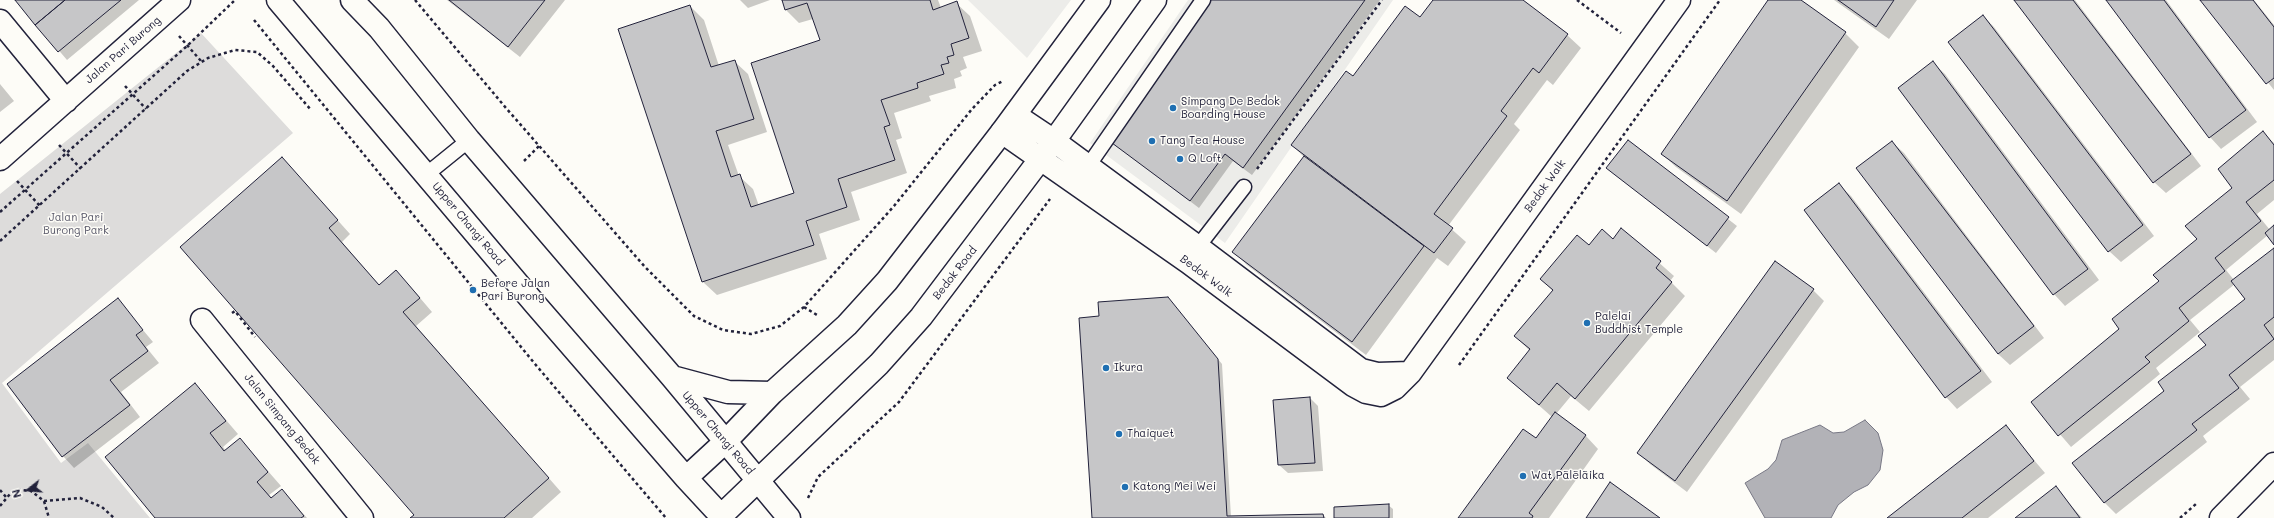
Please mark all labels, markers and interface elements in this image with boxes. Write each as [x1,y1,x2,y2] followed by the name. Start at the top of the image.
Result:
[83,14,163,86] street label: Jalan Pari Burong
[1181,95,1280,121] place label: Simpang De Bedok Boarding House
[1168,103,1178,113] marker: Simpang De Bedok Boarding House
[1160,134,1245,148] place label: Tang Tea House
[1147,136,1157,146] marker: Tang Tea House
[1188,152,1222,166] place label: Q Loft
[1175,154,1185,164] marker: Q Loft
[1522,157,1568,215] street label: Bedok Walk
[429,180,507,268] street label: Upper Changi Road
[43,211,109,237] park label: Jalan Pari Burong Park
[930,244,980,302] street label: Bedok Road
[1177,252,1235,300] street label: Bedok Walk
[481,277,550,303] place label: Before Jalan Pari Burong
[468,285,478,295] marker: Before Jalan Pari Burong
[1595,310,1683,336] place label: Palelai Buddhist Temple
[1582,318,1592,328] marker: Palelai Buddhist Temple
[1114,361,1143,375] place label: Ikura
[1101,363,1111,373] marker: Ikura
[241,371,323,467] street label: Jalan Simpang Bedok
[679,389,757,477] street label: Upper Changi Road
[1127,427,1174,441] place label: Thaiquet
[1114,429,1124,439] marker: Thaiquet
[1531,469,1605,483] place label: Wat Pālēlāika
[8,470,48,510] north arrow
[1518,471,1528,481] marker: Wat Pālēlāika
[1133,480,1216,494] place label: Katong Mei Wei
[1120,482,1130,492] marker: Katong Mei Wei
[8,487,24,500] text: N

